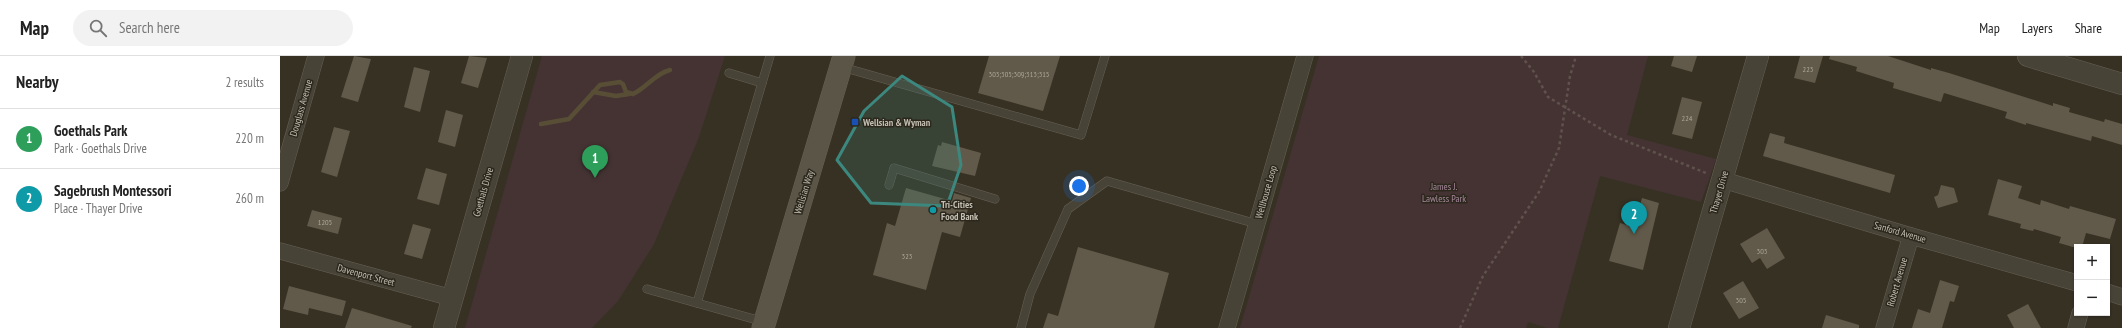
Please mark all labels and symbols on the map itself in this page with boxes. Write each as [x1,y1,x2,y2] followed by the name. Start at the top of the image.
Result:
[1803,64,1814,74] house number: 223
[989,69,1049,79] house number: 303;305;309;313;315
[287,78,315,138] street label: Douglass Avenue
[1682,113,1693,123] house number: 224
[862,116,931,129] place label: Wellsian & Wyman
[850,117,860,127] marker: Wellsian & Wyman
[582,145,608,178] pin: 1
[1252,164,1280,220] street label: Wellhouse Loop
[470,166,496,218] street label: Goethals Drive
[791,168,817,216] street label: Wellsian Way
[1707,169,1731,215] street label: Thayer Drive
[1069,176,1089,196] your location
[1422,180,1466,205] park label: James J. Lawless Park
[941,198,979,223] place label: Tri-Cities Food Bank
[1621,201,1647,234] pin: 2
[928,205,938,215] marker: Tri-Cities Food Bank
[318,217,332,227] house number: 1205
[1872,218,1928,246] street label: Sanford Avenue
[1757,246,1768,256] house number: 303
[902,251,913,261] house number: 323
[1884,256,1910,308] street label: Robert Avenue
[336,261,396,289] street label: Davenport Street
[1736,295,1746,305] house number: 305

